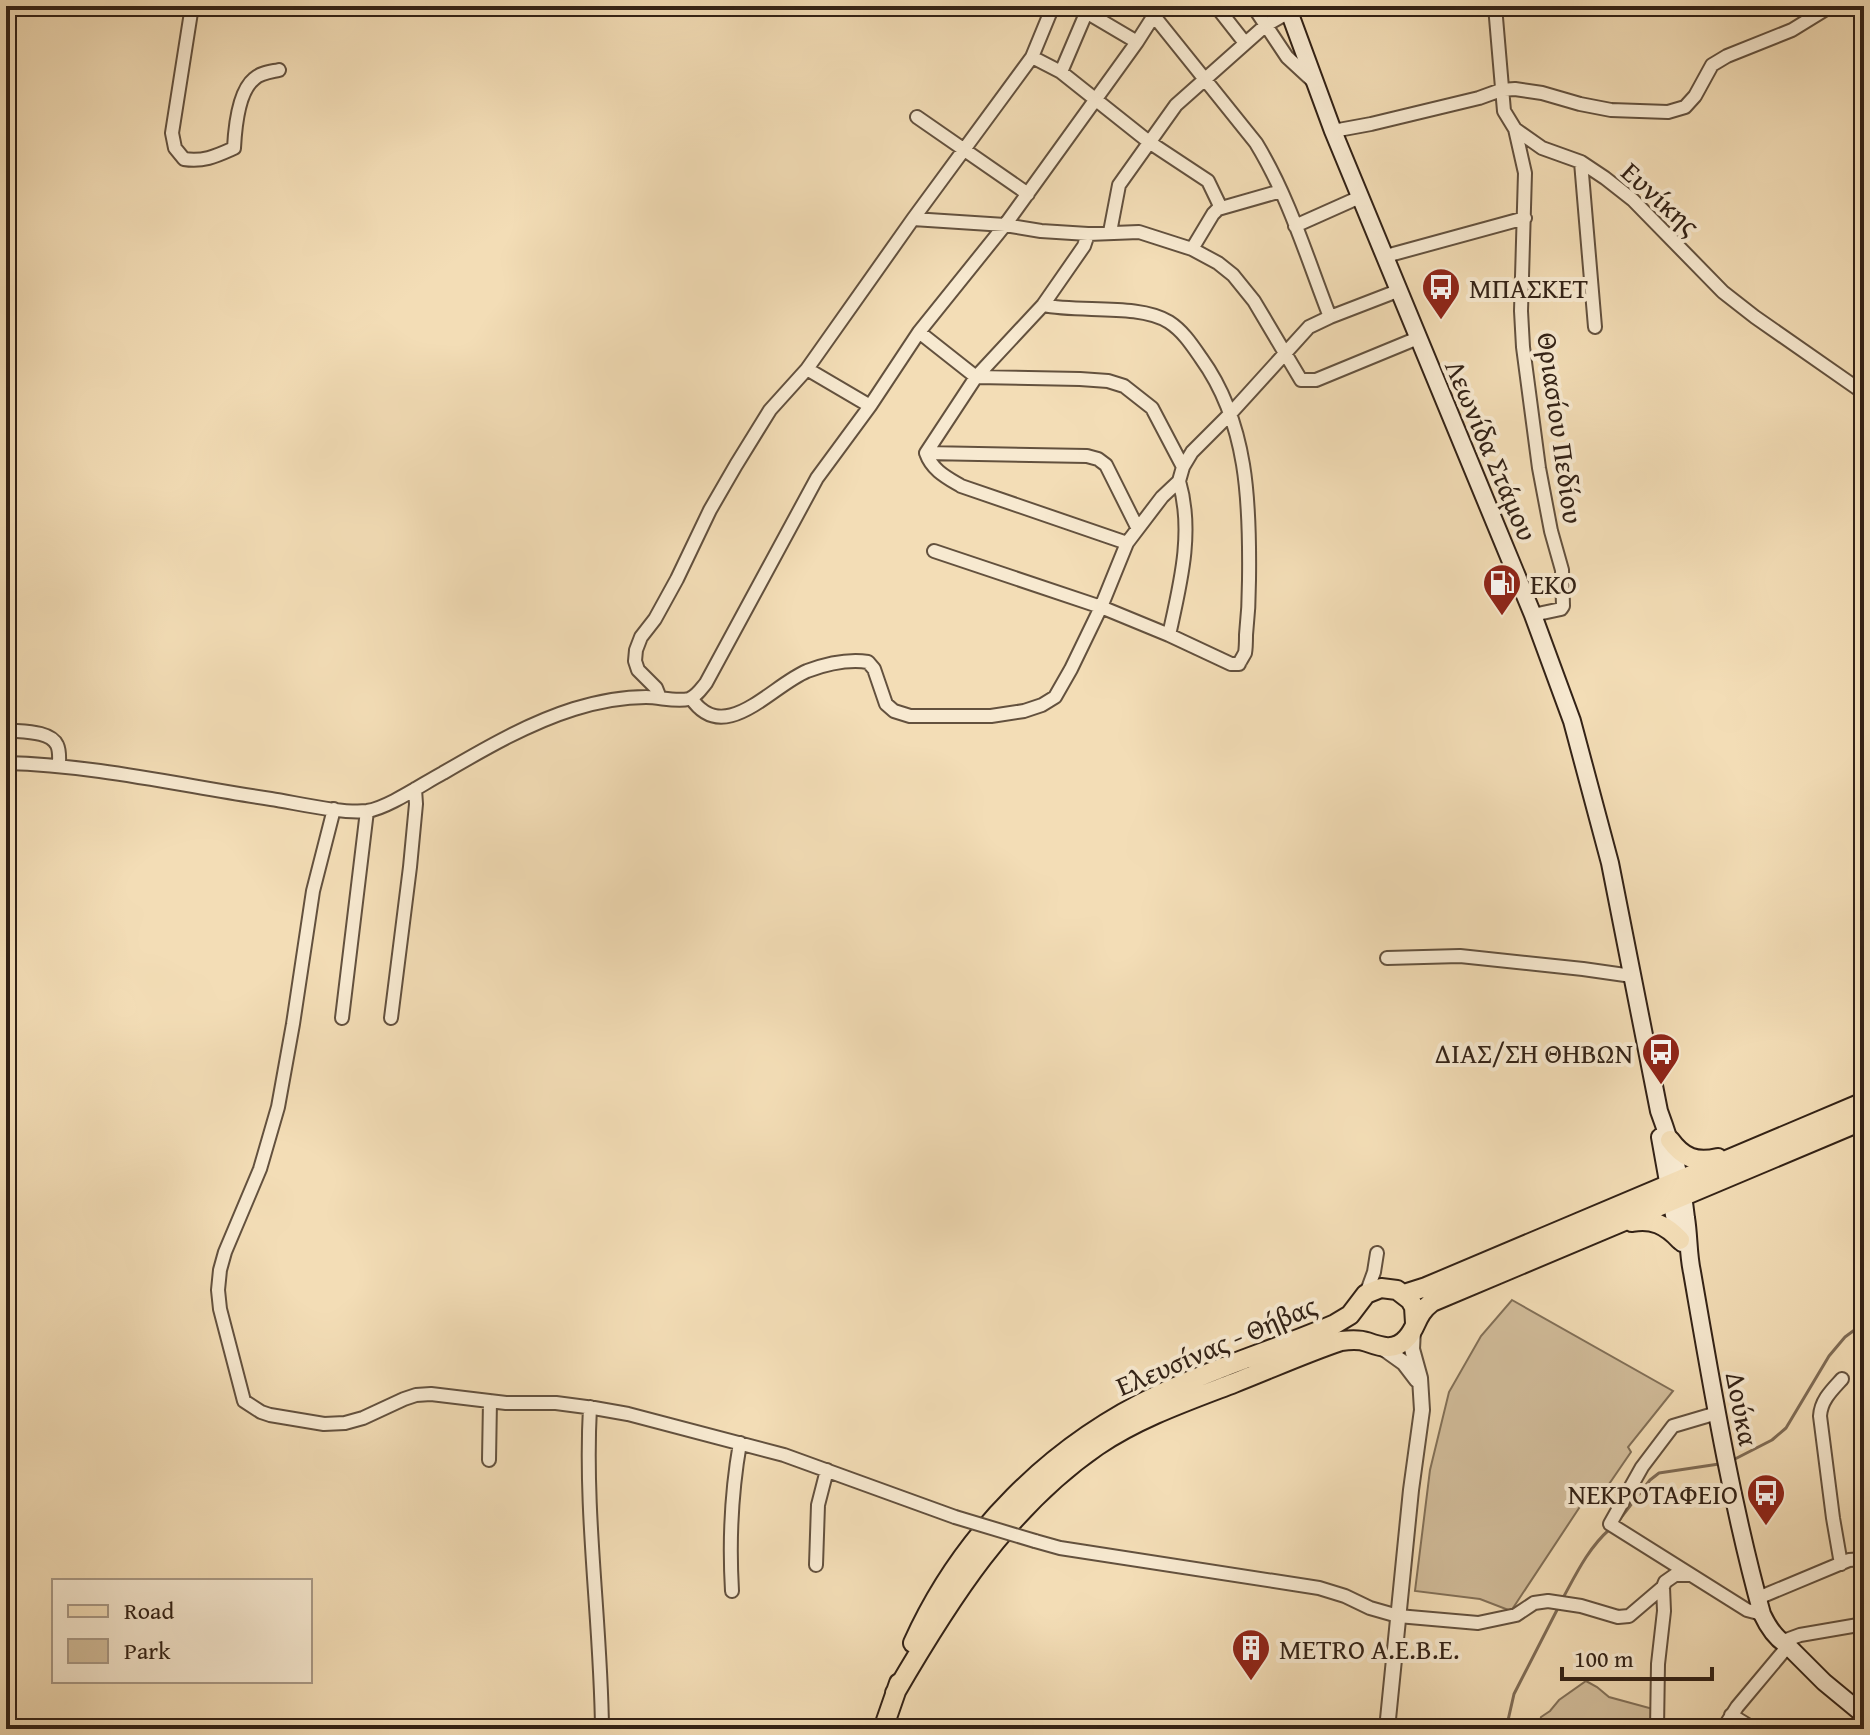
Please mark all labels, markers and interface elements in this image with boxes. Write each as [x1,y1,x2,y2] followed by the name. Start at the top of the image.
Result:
[1613,151,1710,245] street label: Ευνίκης
[1420,266,1462,321] bus stop icon: ΜΠΑΣΚΕΤ
[1469,267,1588,308] place label: ΜΠΑΣΚΕΤ
[1527,330,1595,526] street label: Θριασίου Πεδίου
[1435,353,1549,547] street label: Λεωνίδα Στάμου
[1481,562,1523,617] fuel station icon: EKO
[1530,563,1577,604] place label: EKO
[1640,1031,1682,1086] bus stop icon: ΔΙΑΣ/ΣΗ ΘΗΒΩΝ
[1435,1032,1633,1073] place label: ΔΙΑΣ/ΣΗ ΘΗΒΩΝ
[1109,1284,1323,1406] street label: Ελευσίνας - Θήβας
[1716,1368,1770,1450] street label: Δούκα
[1745,1472,1787,1527] bus stop icon: ΝΕΚΡΟΤΑΦΕΙΟ
[1568,1473,1738,1514] place label: ΝΕΚΡΟΤΑΦΕΙΟ
[52,1579,312,1683] legend
[124,1593,174,1628] text: Road
[1230,1627,1272,1682] building icon: METRO Α.Ε.Β.Ε.
[1279,1628,1459,1669] place label: METRO Α.Ε.Β.Ε.
[1562,1631,1712,1681] scale bar
[124,1633,171,1668] text: Park
[1574,1641,1634,1676] text: 100 m

